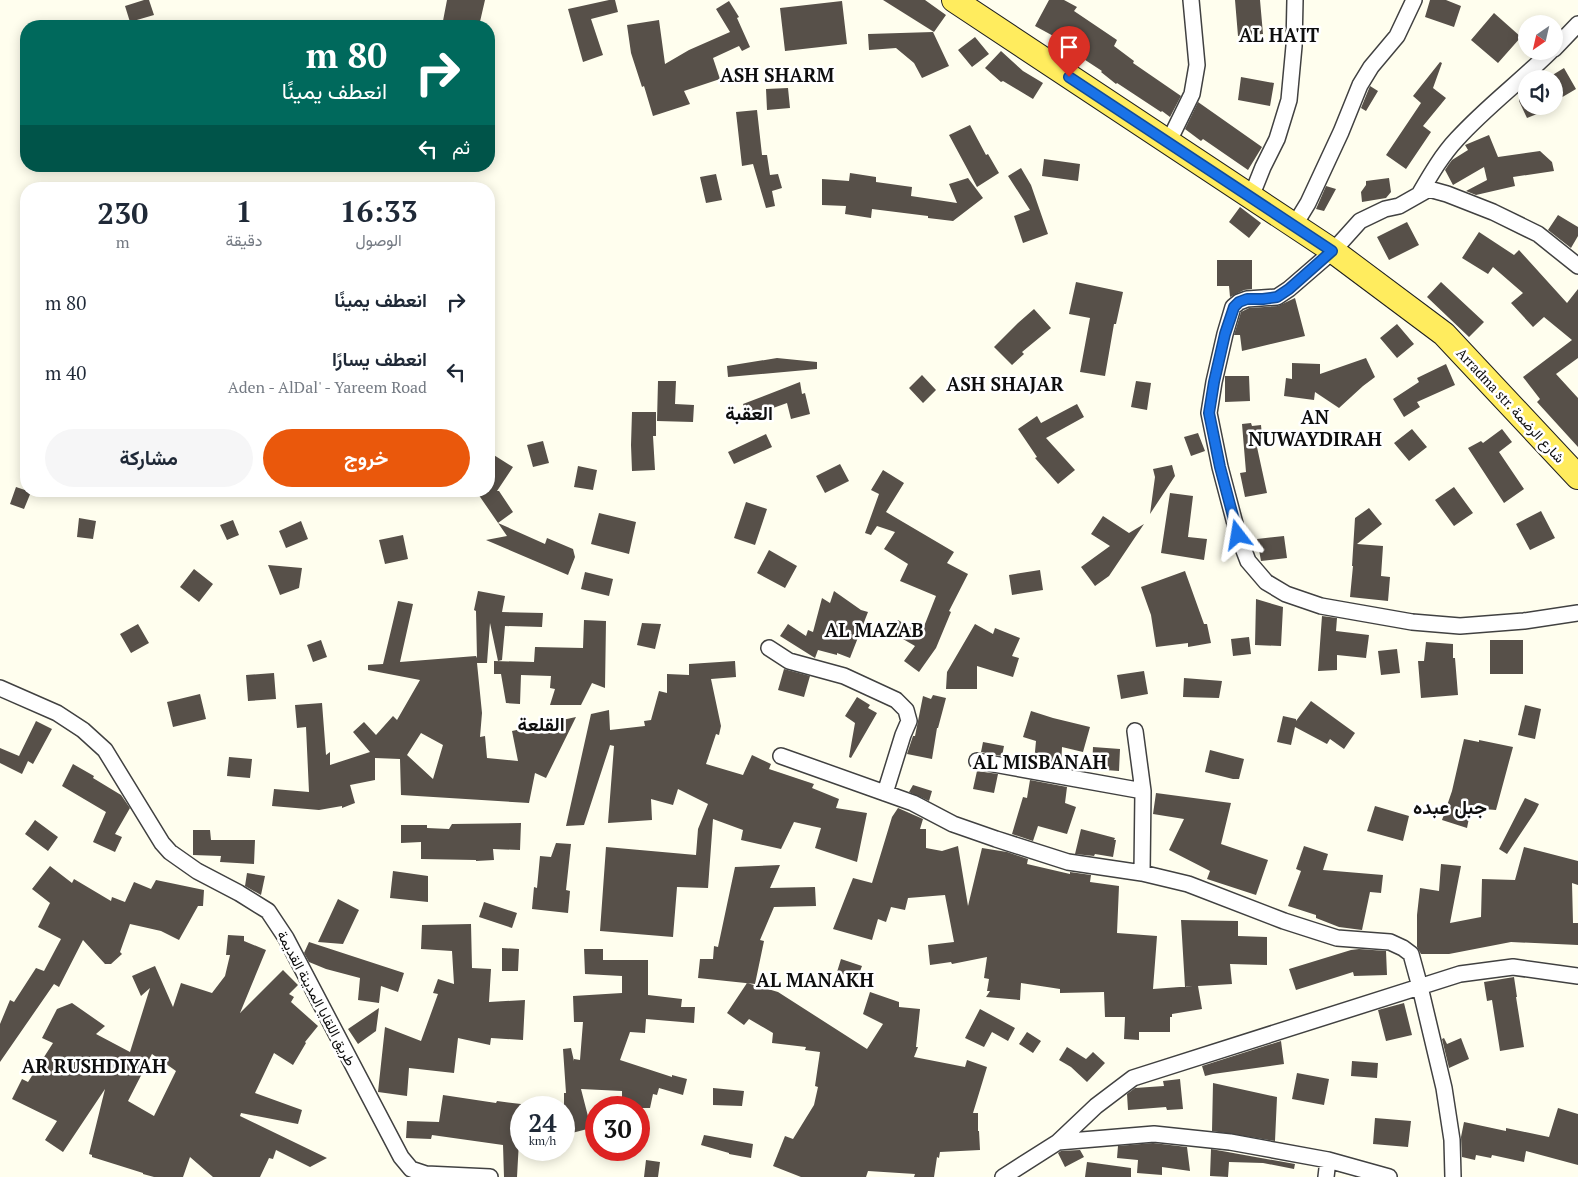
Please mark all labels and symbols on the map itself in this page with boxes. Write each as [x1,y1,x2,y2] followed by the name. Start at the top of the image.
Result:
[1518,15,1562,60] north arrow
[1239,22,1320,47] district label: AL HA'IT
[1048,26,1090,77] pin
[720,62,834,87] district label: ASH SHARM
[1451,343,1569,468] street label: Arradma str. شارع الرضمة
[946,371,1064,396] district label: ASH SHAJAR
[725,400,773,425] district label: العقبة
[1248,404,1382,451] district label: AN NUWAYDIRAH
[1211,508,1263,560] position arrow
[824,617,924,642] district label: AL MAZAB
[517,711,565,736] district label: القلعة
[973,749,1108,774] district label: AL MISBANAH
[1413,794,1487,819] district label: جبل عبده
[273,927,361,1069] street label: طريق اللقايا المدينة القديمة
[756,967,874,992] district label: AL MANAKH
[21,1053,167,1078] district label: AR RUSHDIYAH
[585,1096,650,1161] speed limit sign: 30

